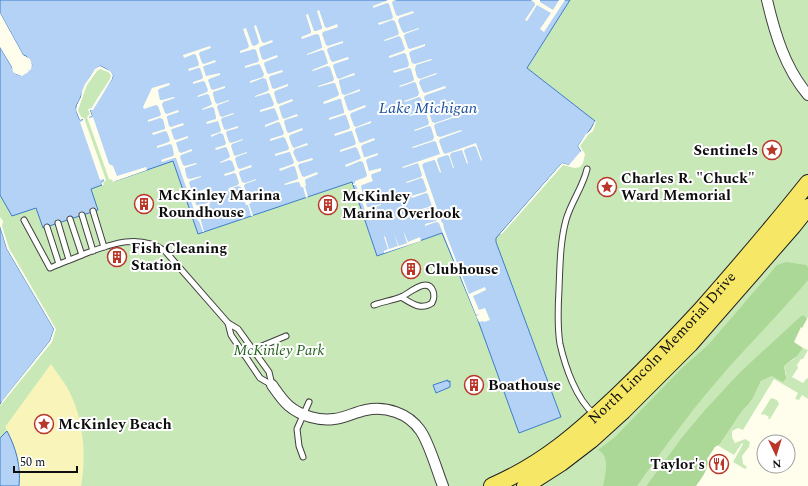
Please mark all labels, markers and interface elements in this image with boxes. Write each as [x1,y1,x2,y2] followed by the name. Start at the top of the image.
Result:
[379,96,478,120] water label: Lake Michigan
[694,139,758,162] place label: Sentinels
[761,139,783,161] place icon: Sentinels
[621,167,755,207] place label: Charles R. "Chuck" Ward Memorial
[596,176,618,198] place icon: Charles R. "Chuck" Ward Memorial
[158,184,281,224] place label: McKinley Marina Roundhouse
[342,185,460,225] place label: McKinley Marina Overlook
[133,193,155,215] building icon: McKinley Marina Roundhouse
[317,194,339,216] building icon: McKinley Marina Overlook
[131,237,227,277] place label: Fish Cleaning Station
[106,246,128,268] building icon: Fish Cleaning Station
[400,258,422,280] building icon: Clubhouse
[425,258,498,281] place label: Clubhouse
[583,266,741,429] street label: North Lincoln Memorial Drive
[233,339,325,362] park label: McKinley Park
[463,374,485,396] building icon: Boathouse
[488,374,561,397] place label: Boathouse
[33,413,55,435] place icon: McKinley Beach
[58,413,172,436] place label: McKinley Beach
[756,434,796,474] north arrow
[14,448,77,474] scale bar
[20,453,45,472] text: 50 m
[650,453,705,476] place label: Taylor's
[708,453,730,475] restaurant icon: Taylor's
[772,455,782,472] text: N

